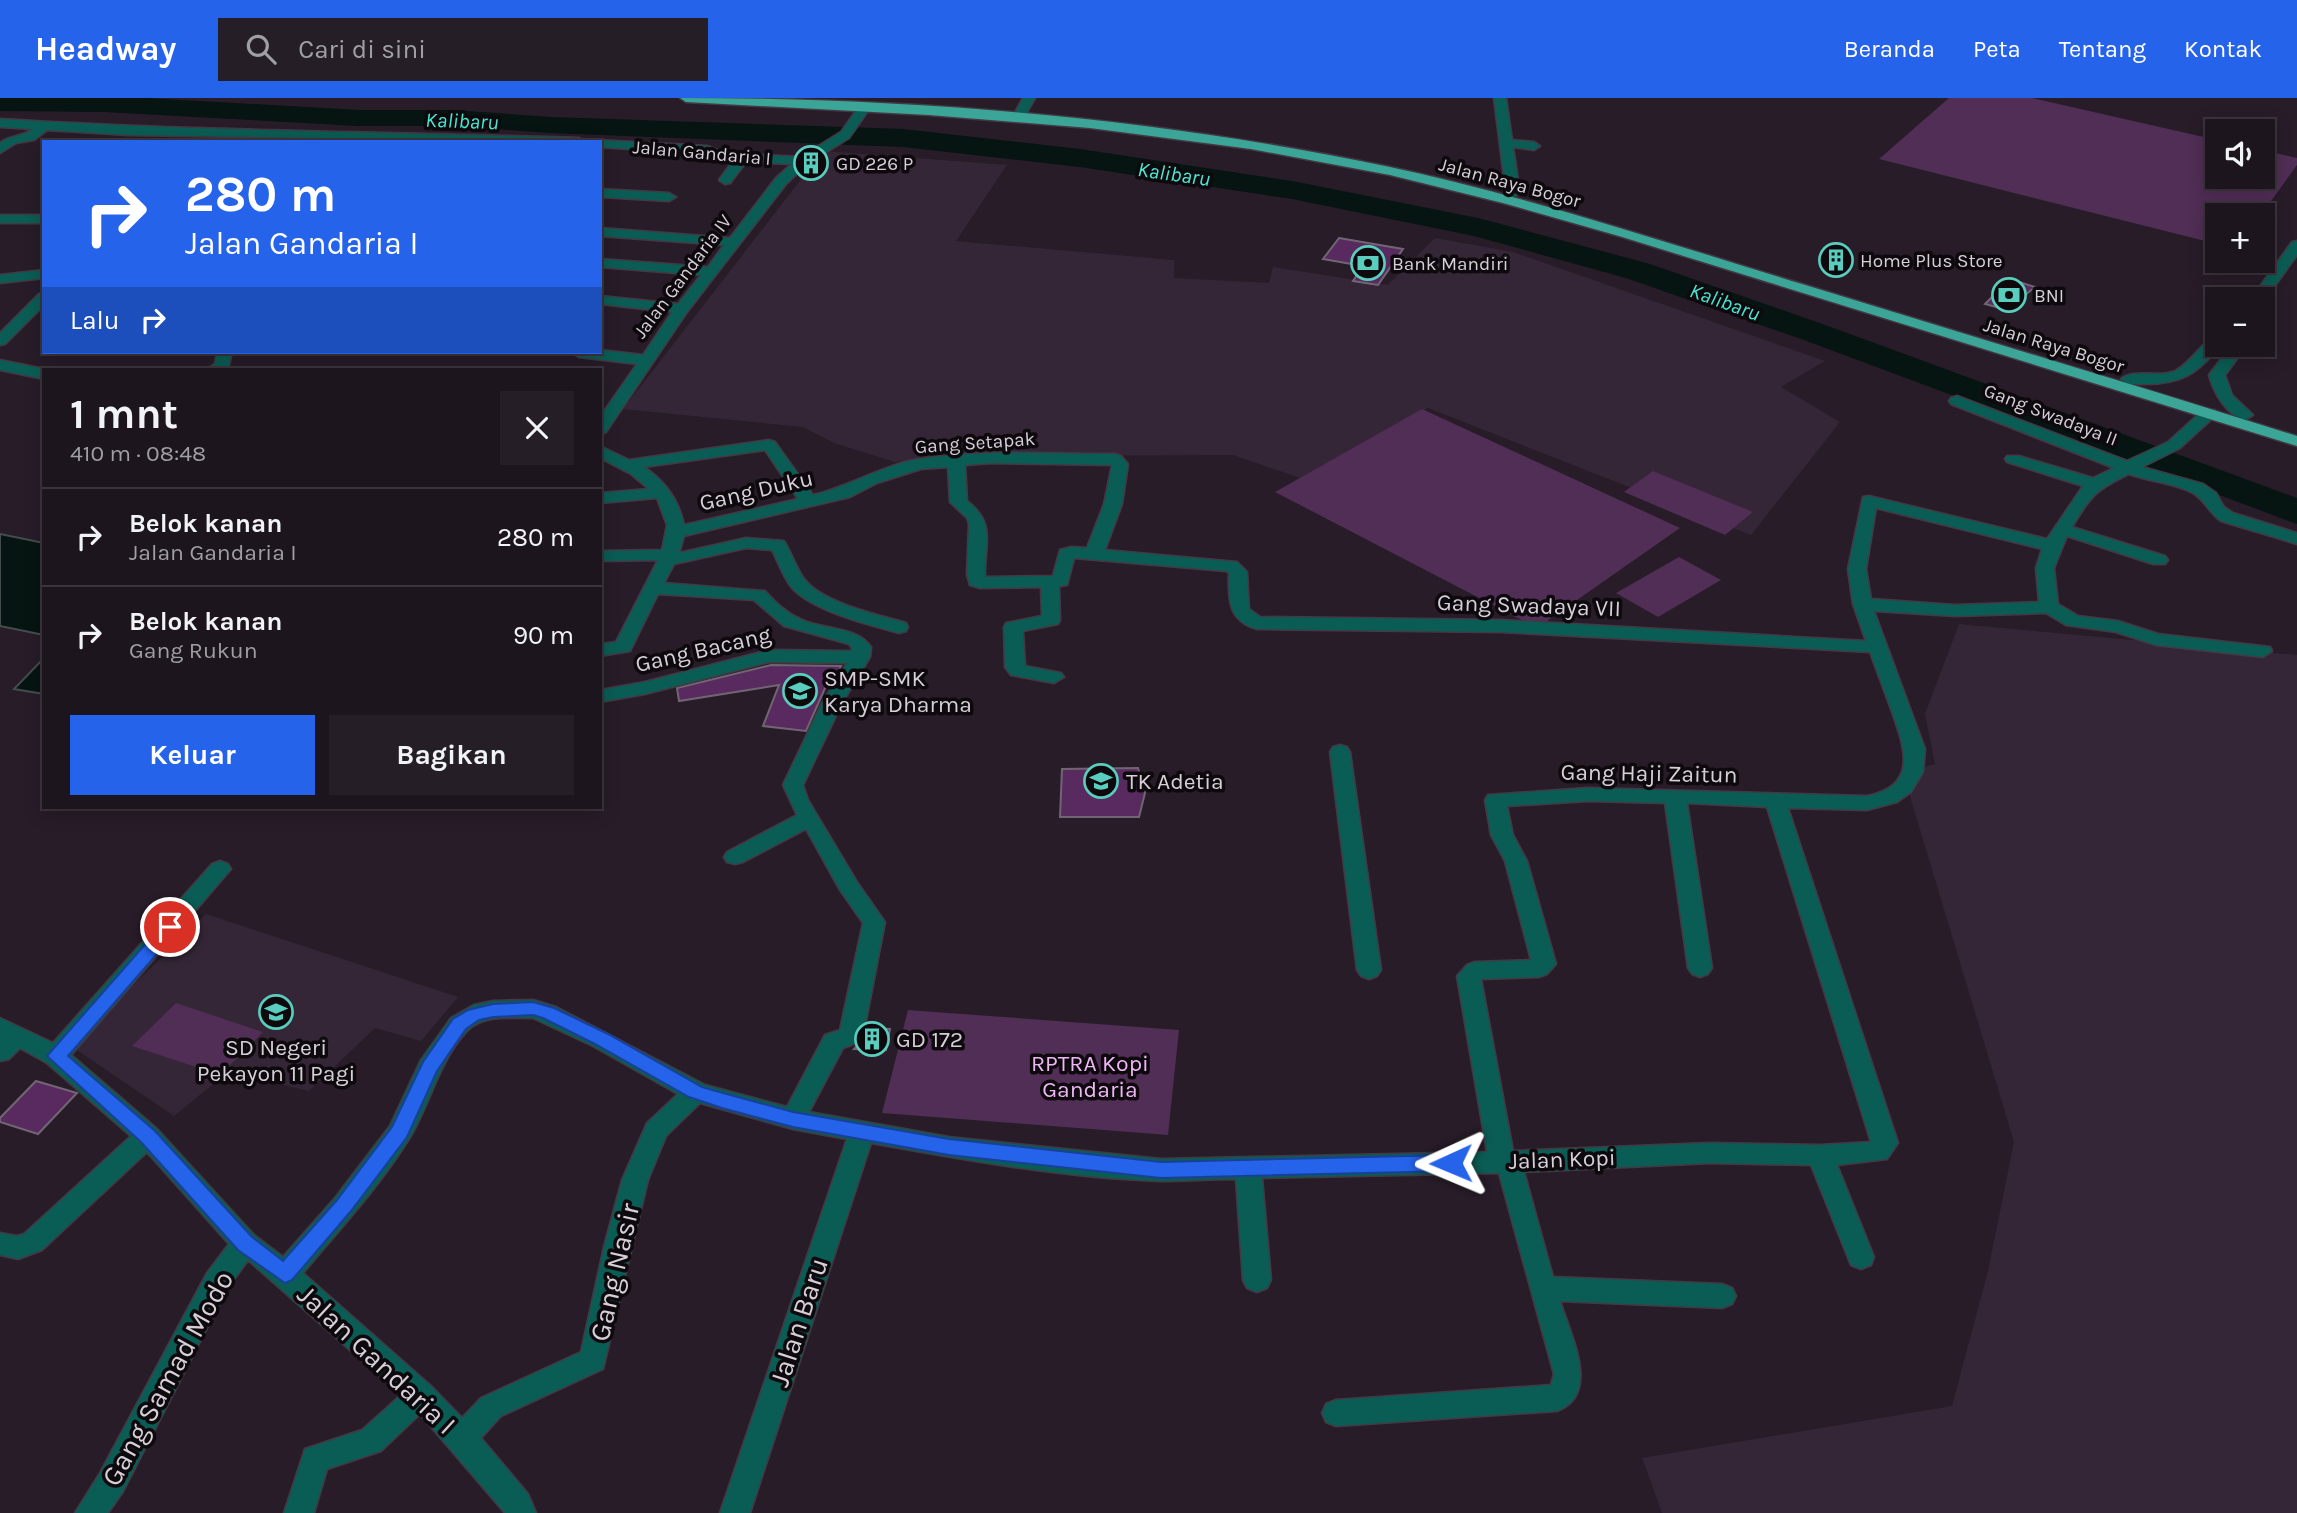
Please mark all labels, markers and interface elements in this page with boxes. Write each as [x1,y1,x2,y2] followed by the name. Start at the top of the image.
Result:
[218,18,708,81] search box
[35,30,176,68] text: Headway
[242,30,280,68] icon: search
[298,34,426,65] text: Cari di sini
[1844,35,1935,63] text: Beranda
[1973,35,2021,63] text: Peta
[2059,35,2146,63] text: Tentang
[2184,35,2262,63] text: Kontak
[425,108,499,134] water label: Kalibaru
[2205,119,2275,357] map controls
[2205,119,2275,189] button: sound
[632,136,772,170] street label: Jalan Gandaria I
[792,144,830,182] building icon: GD 226 P
[836,153,913,175] place label: GD 226 P
[1436,153,1583,213] street label: Jalan Raya Bogor
[1136,157,1212,191] water label: Kalibaru
[185,166,336,223] text: 280 m
[70,168,161,259] icon: right
[2205,203,2275,273] button: +
[629,210,737,343] street label: Jalan Gandaria IV
[185,225,418,262] text: Jalan Gandaria I
[1817,241,1855,279] building icon: Home Plus Store
[1349,244,1387,282] bank icon: Bank Mandiri
[1860,250,2003,272] place label: Home Plus Store
[1392,253,1508,275] place label: Bank Mandiri
[1990,276,2028,314] bank icon: BNI
[1686,278,1764,326] water label: Kalibaru
[2034,285,2064,307] place label: BNI
[2205,287,2275,357] button: −
[134,301,172,339] icon: right
[70,305,120,336] text: Lalu
[1981,314,2127,378] street label: Jalan Raya Bogor
[1981,379,2121,451] street label: Gang Swadaya II
[70,389,178,439] text: 1 mnt
[500,391,574,465] button: close
[914,428,1036,458] street label: Gang Setapak
[70,440,206,467] text: 410 m · 08:48
[697,464,816,517] street label: Gang Duku
[129,508,282,539] text: Belok kanan
[70,518,108,556] icon: right
[497,522,574,553] text: 280 m
[129,539,297,566] text: Jalan Gandaria I
[1437,589,1621,622] street label: Gang Swadaya VII
[129,606,282,637] text: Belok kanan
[70,616,108,654] icon: right
[513,620,574,651] text: 90 m
[633,621,773,678] street label: Gang Bacang
[129,637,258,664] text: Gang Rukun
[824,665,972,718] place label: SMP-SMK Karya Dharma
[781,672,819,710] school or university icon: SMP-SMK Karya Dharma
[70,715,315,795] button: Keluar
[329,715,574,795] button: Bagikan
[1560,758,1738,789] street label: Gang Haji Zaitun
[1082,762,1120,800] school or university icon: TK Adetia
[1126,768,1224,795] place label: TK Adetia
[140,897,200,957] pin
[151,908,189,946] icon: arrive
[257,993,295,1031] school or university icon: SD Negeri Pekayon 11 Pagi
[853,1020,891,1058] building icon: GD 172
[896,1026,963,1053] place label: GD 172
[197,1034,355,1087] place label: SD Negeri Pekayon 11 Pagi
[1031,1050,1149,1103] park label: RPTRA Kopi Gandaria
[1414,1126,1488,1200] position arrow
[1508,1144,1616,1175] street label: Jalan Kopi
[583,1199,647,1344] street label: Gang Nasir
[762,1254,835,1391] street label: Jalan Baru
[95,1265,240,1492] street label: Gang Samad Modo
[291,1278,463,1441] street label: Jalan Gandaria I

